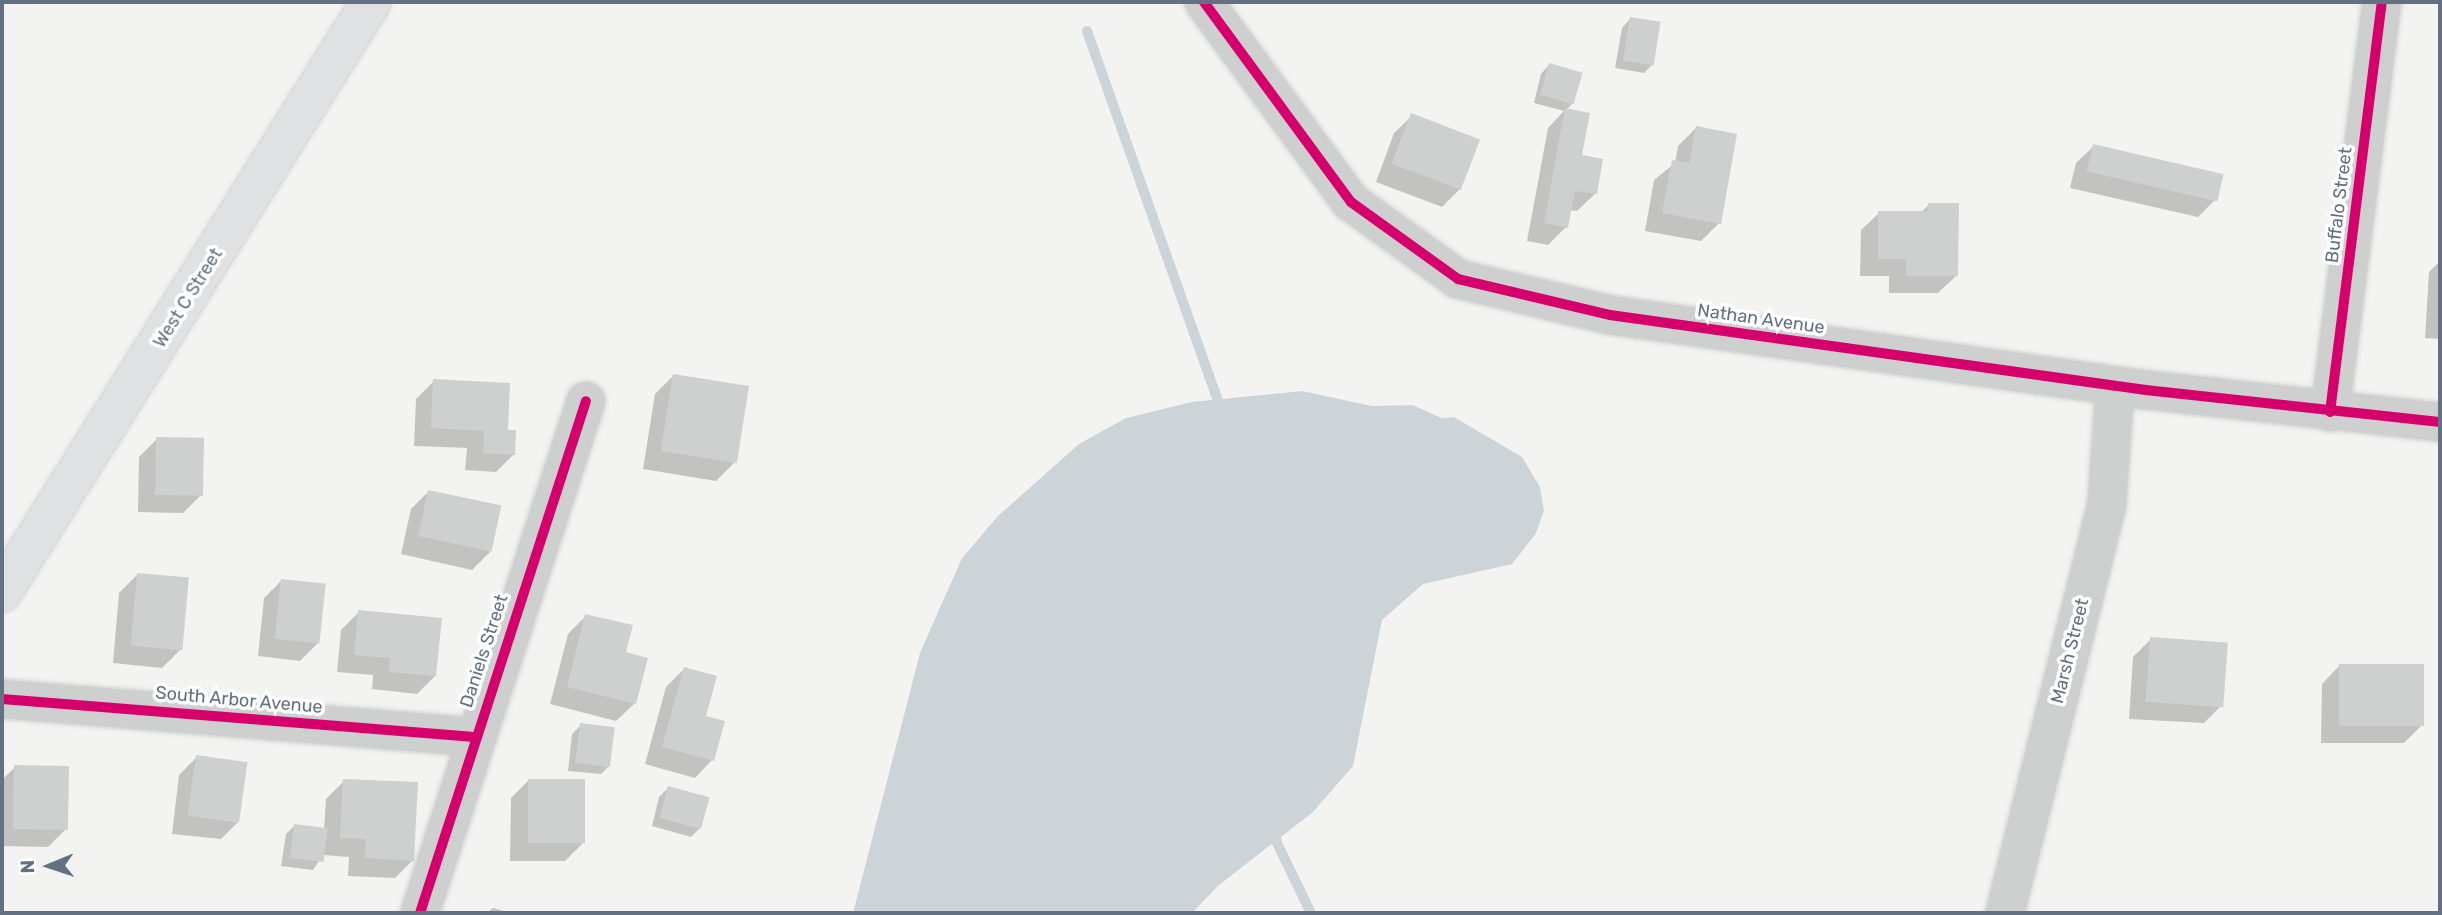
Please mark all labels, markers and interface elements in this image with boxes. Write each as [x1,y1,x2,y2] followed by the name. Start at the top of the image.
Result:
[2321,146,2357,264] street label: Buffalo Street
[149,244,227,352] street label: West C Street
[1696,299,1826,339] street label: Nathan Avenue
[456,592,512,710] street label: Daniels Street
[2046,596,2094,706] street label: Marsh Street
[154,682,324,718] street label: South Arbor Avenue
[14,831,84,901] north arrow
[16,860,39,874] text: N

